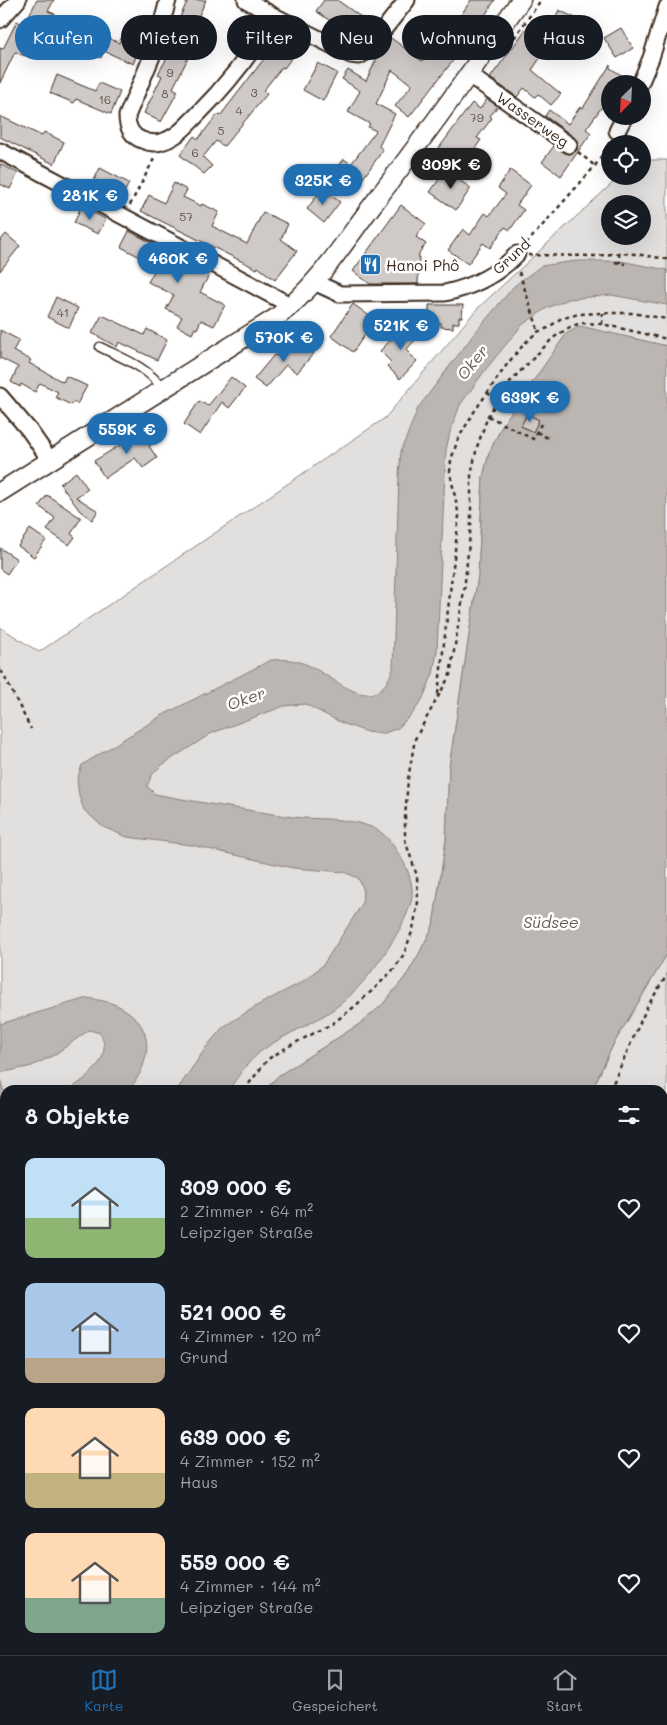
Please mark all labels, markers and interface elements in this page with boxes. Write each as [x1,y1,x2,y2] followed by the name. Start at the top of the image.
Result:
[15,15,111,60] chip: Kaufen
[121,15,217,60] chip: Mieten
[227,15,311,60] chip: Filter
[321,15,392,60] chip: Neu
[402,15,514,60] chip: Wohnung
[524,15,603,60] chip: Haus
[166,64,174,80] house number: 9
[601,75,651,125] north arrow
[601,75,651,245] map controls
[250,84,258,100] house number: 3
[161,85,169,101] house number: 8
[493,87,573,151] street label: Wasserweg
[99,91,111,107] house number: 16
[235,102,243,118] house number: 4
[470,109,484,125] house number: 79
[218,122,225,138] house number: 5
[601,135,651,185] button: locate
[191,144,199,160] house number: 6
[410,148,492,190] pin: 309K €
[422,153,480,174] text: 309K €
[282,164,364,206] pin: 325K €
[294,169,352,190] text: 325K €
[49,178,131,221] pin: 281K €
[62,184,118,205] text: 281K €
[601,195,651,245] button: layers
[179,208,193,224] house number: 57
[488,233,534,279] street label: Grund
[137,242,219,284] pin: 460K €
[148,247,208,268] text: 460K €
[358,253,382,277] restaurant icon: Hanoi Phô
[386,255,459,275] place label: Hanoi Phô
[57,304,69,320] house number: 41
[360,308,442,351] pin: 521K €
[374,314,428,335] text: 521K €
[243,320,325,363] pin: 570K €
[255,326,313,347] text: 570K €
[452,340,492,384] water label: Oker
[489,380,571,423] pin: 639K €
[501,386,559,407] text: 639K €
[86,412,168,455] pin: 559K €
[98,418,156,439] text: 559K €
[224,681,268,715] water label: Oker
[523,911,579,932] water label: Südsee
[615,1101,643,1129] icon: filters
[25,1102,130,1129] text: 8 Objekte
[180,1173,291,1200] text: 309 000 €
[65,1178,125,1238] icon: home
[615,1194,643,1222] icon: heart
[180,1200,313,1221] text: 2 Zimmer · 64 m²
[180,1221,313,1242] text: Leipziger Straße
[180,1298,286,1325] text: 521 000 €
[65,1303,125,1363] icon: home
[615,1319,643,1347] icon: heart
[180,1325,321,1346] text: 4 Zimmer · 120 m²
[180,1346,228,1367] text: Grund
[180,1423,291,1450] text: 639 000 €
[65,1428,125,1488] icon: home
[615,1444,643,1472] icon: heart
[180,1450,320,1471] text: 4 Zimmer · 152 m²
[180,1471,218,1492] text: Haus
[180,1548,290,1575] text: 559 000 €
[65,1553,125,1613] icon: home
[615,1569,643,1597] icon: heart
[180,1575,321,1596] text: 4 Zimmer · 144 m²
[180,1596,313,1617] text: Leipziger Straße
[84,1666,124,1715] tab: Karte
[292,1666,378,1715] tab: Gespeichert
[547,1666,583,1715] tab: Start

